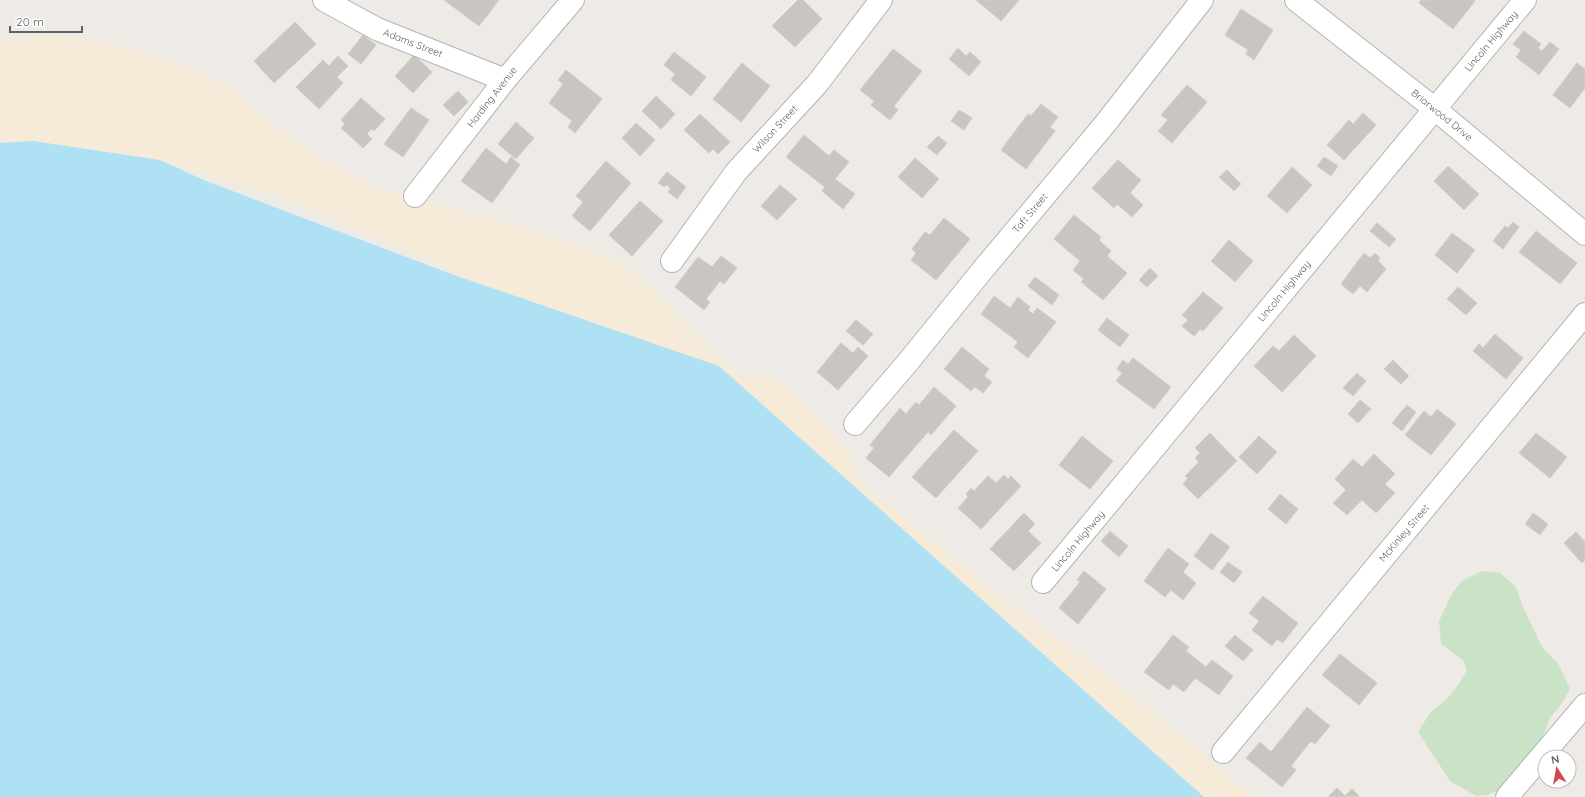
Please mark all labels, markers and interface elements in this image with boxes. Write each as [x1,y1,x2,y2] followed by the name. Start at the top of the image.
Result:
[10,8,82,34] scale bar
[1462,8,1520,74] street label: Lincoln Highway
[16,14,44,29] text: 20 m
[382,26,445,60] street label: Adams Street
[464,64,520,130] street label: Harding Avenue
[1409,86,1476,144] street label: Briarwood Drive
[750,102,801,156] street label: Wilson Street
[1010,190,1051,236] street label: Taft Street
[1255,258,1313,324] street label: Lincoln Highway
[1376,501,1432,565] street label: McKinley Street
[1049,508,1107,574] street label: Lincoln Highway
[1537,749,1577,789] north arrow
[1550,752,1560,767] text: N

